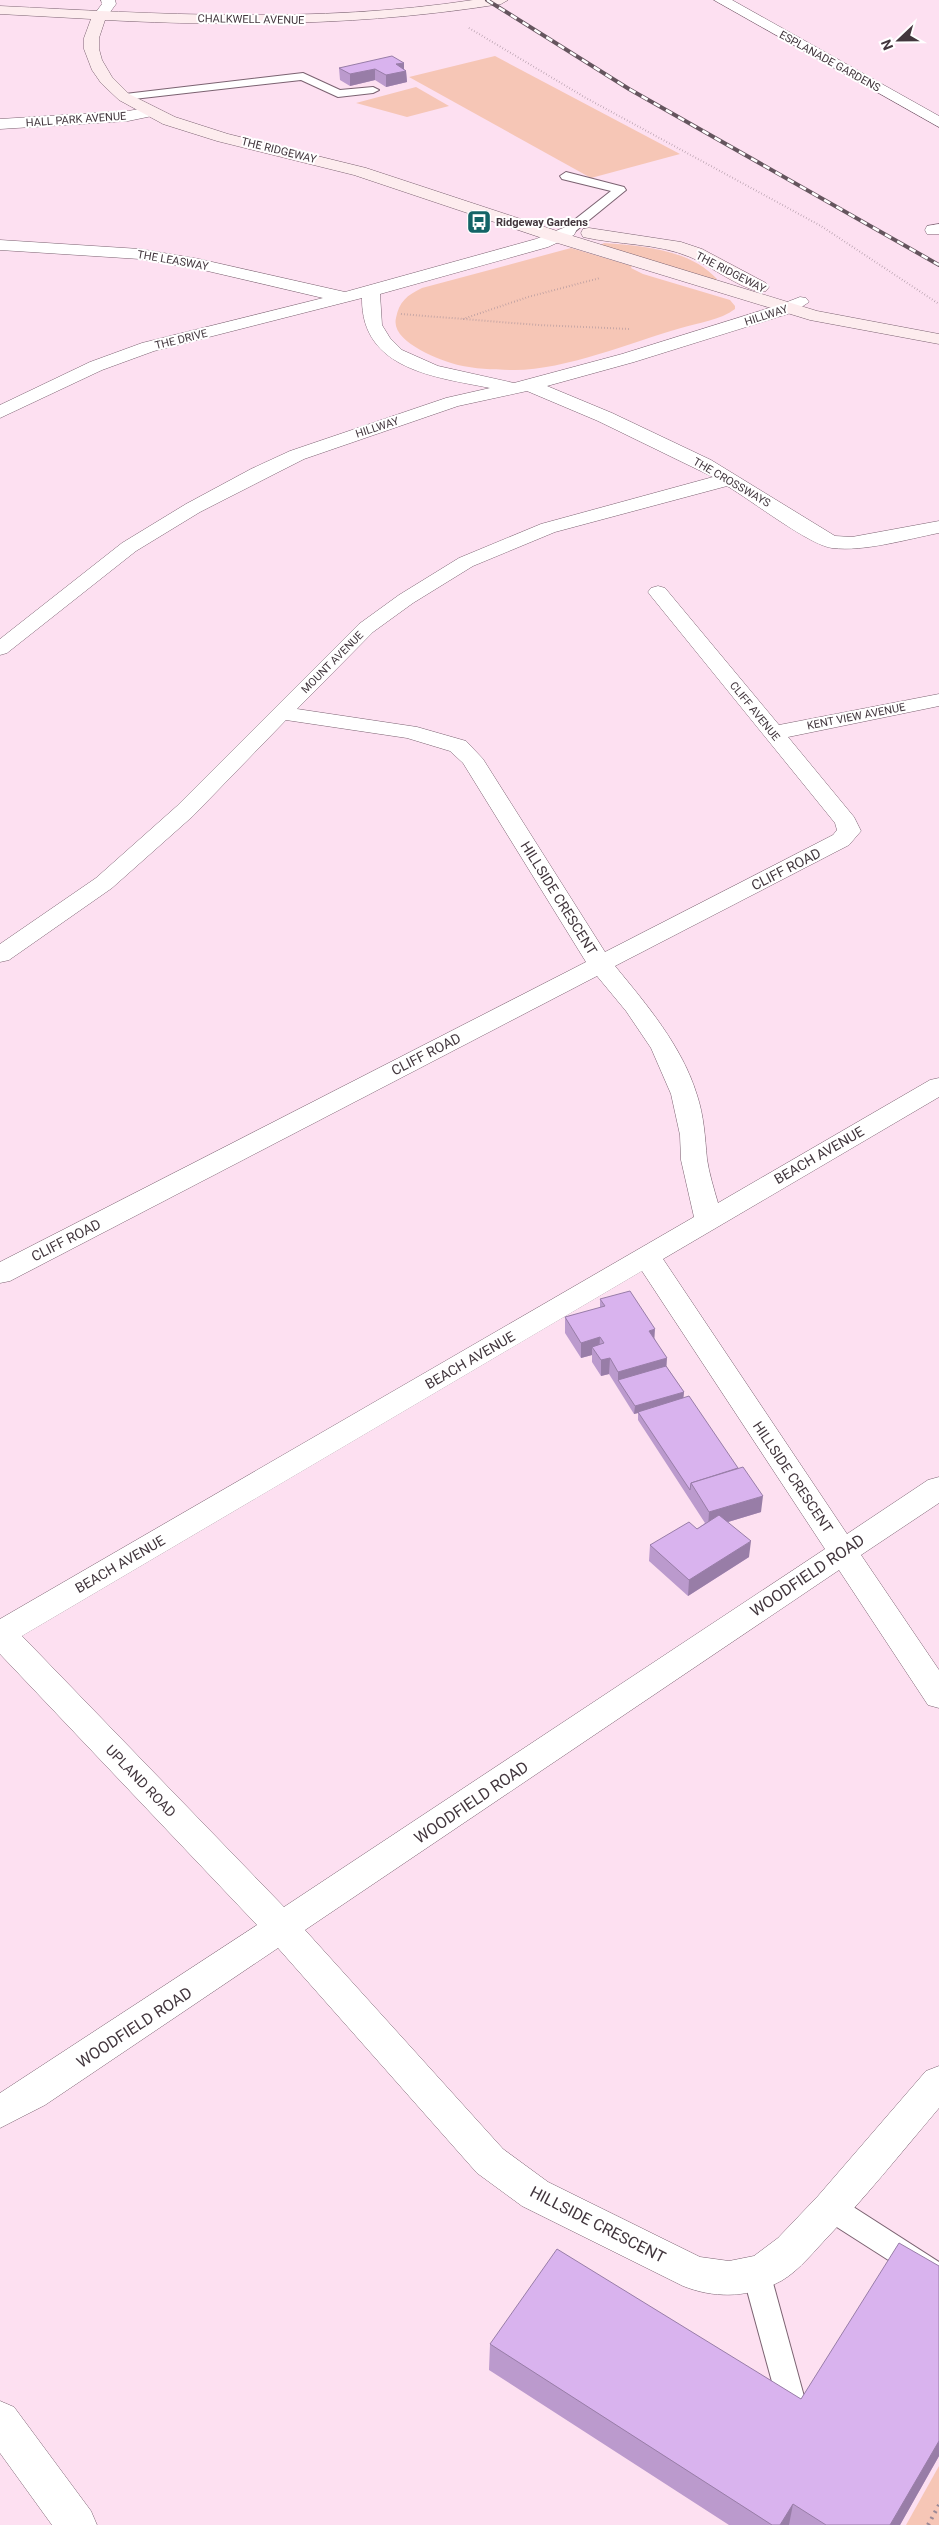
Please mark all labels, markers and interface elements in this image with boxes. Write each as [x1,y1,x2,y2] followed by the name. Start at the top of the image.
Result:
[197,12,305,27] street label: CHALKWELL AVENUE
[874,15,924,65] north arrow
[777,28,883,95] street label: ESPLANADE GARDENS
[878,37,896,52] text: N
[25,110,127,129] street label: HALL PARK AVENUE
[240,135,318,166] street label: THE RIDGEWAY
[466,209,492,235] bus stop icon: Ridgeway Gardens
[496,216,588,229] place label: Ridgeway Gardens
[136,248,210,273] street label: THE LEASWAY
[694,249,768,296] street label: THE RIDGEWAY
[743,302,790,329] street label: HILLWAY
[154,327,209,352] street label: THE DRIVE
[354,414,401,441] street label: HILLWAY
[691,455,773,510] street label: THE CROSSWAYS
[299,629,366,696] street label: MOUNT AVENUE
[727,679,782,743] street label: CLIFF AVENUE
[806,701,906,732] street label: KENT VIEW AVENUE
[518,838,601,958] street label: HILLSIDE CRESCENT
[749,845,823,893] street label: CLIFF ROAD
[389,1030,463,1078] street label: CLIFF ROAD
[771,1123,867,1187] street label: BEACH AVENUE
[29,1216,103,1264] street label: CLIFF ROAD
[422,1328,518,1392] street label: BEACH AVENUE
[750,1418,837,1536] street label: HILLSIDE CRESCENT
[747,1530,868,1621] street label: WOODFIELD ROAD
[72,1532,168,1596] street label: BEACH AVENUE
[103,1742,179,1820] street label: UPLAND ROAD
[411,1757,532,1848] street label: WOODFIELD ROAD
[73,1983,196,2072] street label: WOODFIELD ROAD
[527,2182,669,2267] street label: HILLSIDE CRESCENT

